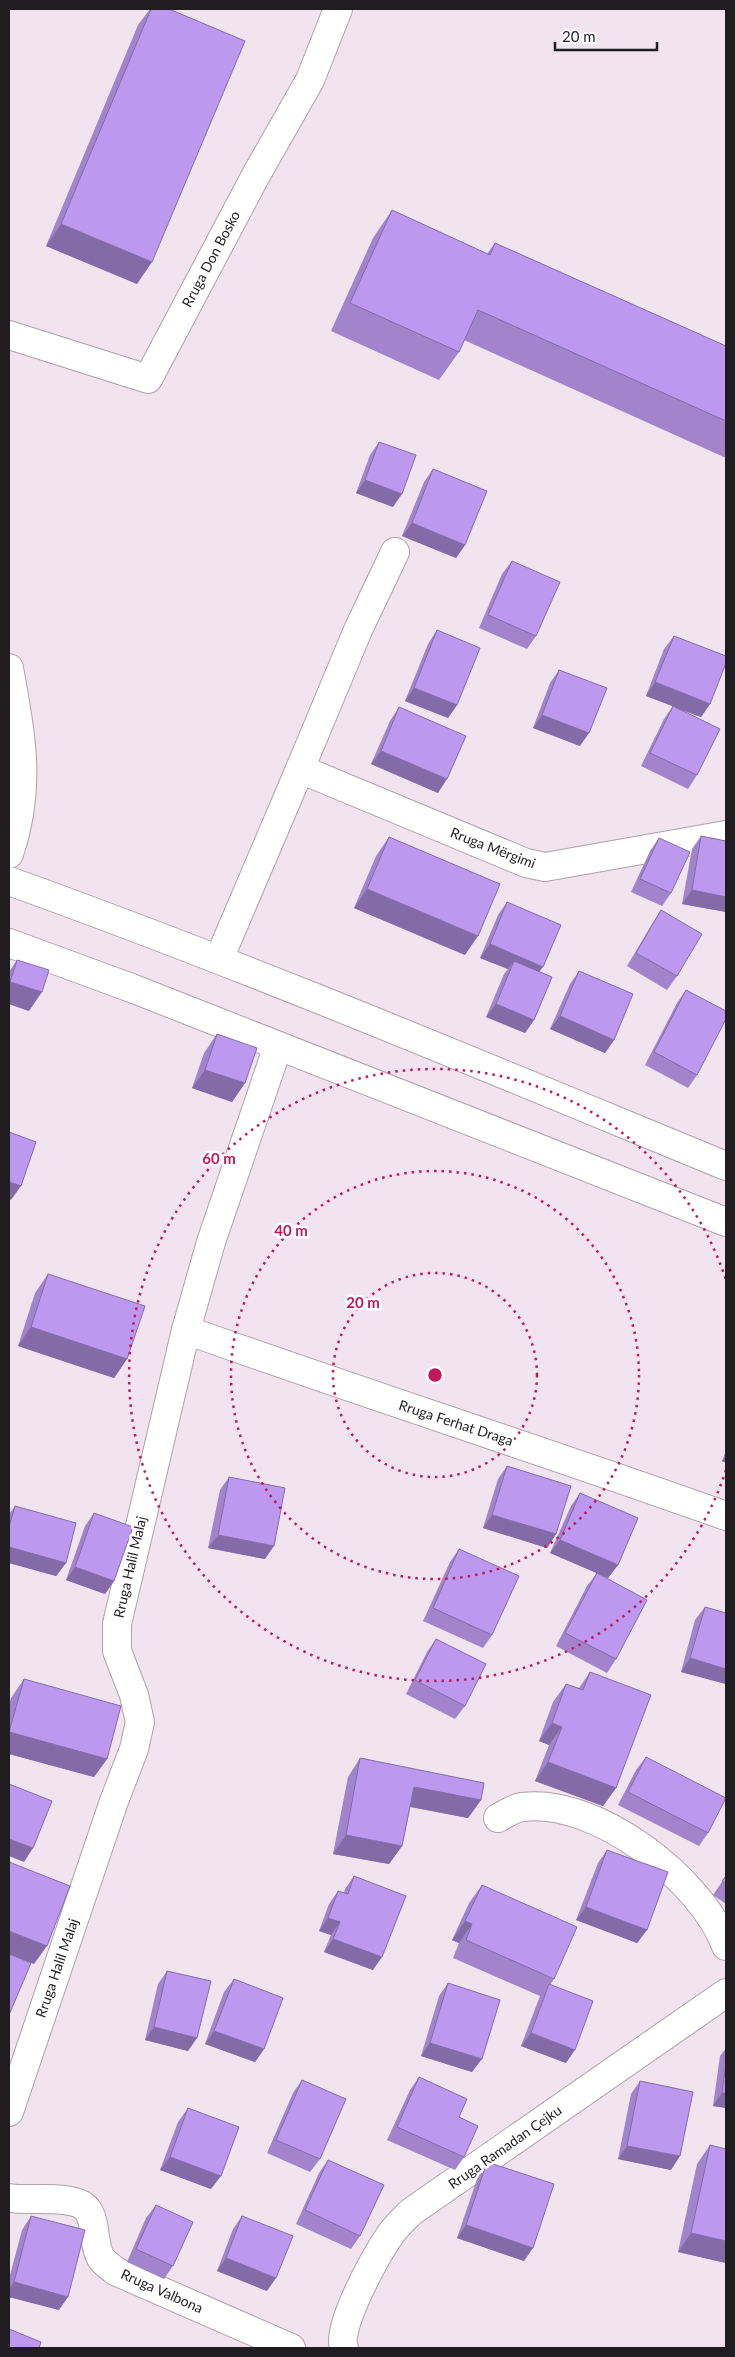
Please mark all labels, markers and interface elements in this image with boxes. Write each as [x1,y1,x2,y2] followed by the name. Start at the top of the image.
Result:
[555,20,658,52] scale bar
[562,27,596,45] text: 20 m
[178,208,243,310] street label: Rruga Don Bosko
[448,823,538,872] street label: Rruga Mërgimi
[202,1149,236,1167] text: 60 m
[274,1221,308,1239] text: 40 m
[346,1293,380,1311] text: 20 m
[426,1366,444,1384] centre of rings
[397,1396,515,1449] street label: Rruga Ferhat Draga
[110,1514,149,1619] street label: Rruga Halil Malaj
[32,1916,81,2020] street label: Rruga Halil Malaj
[445,2101,565,2192] street label: Rruga Ramadan Çejku
[118,2265,206,2316] street label: Rruga Valbona

